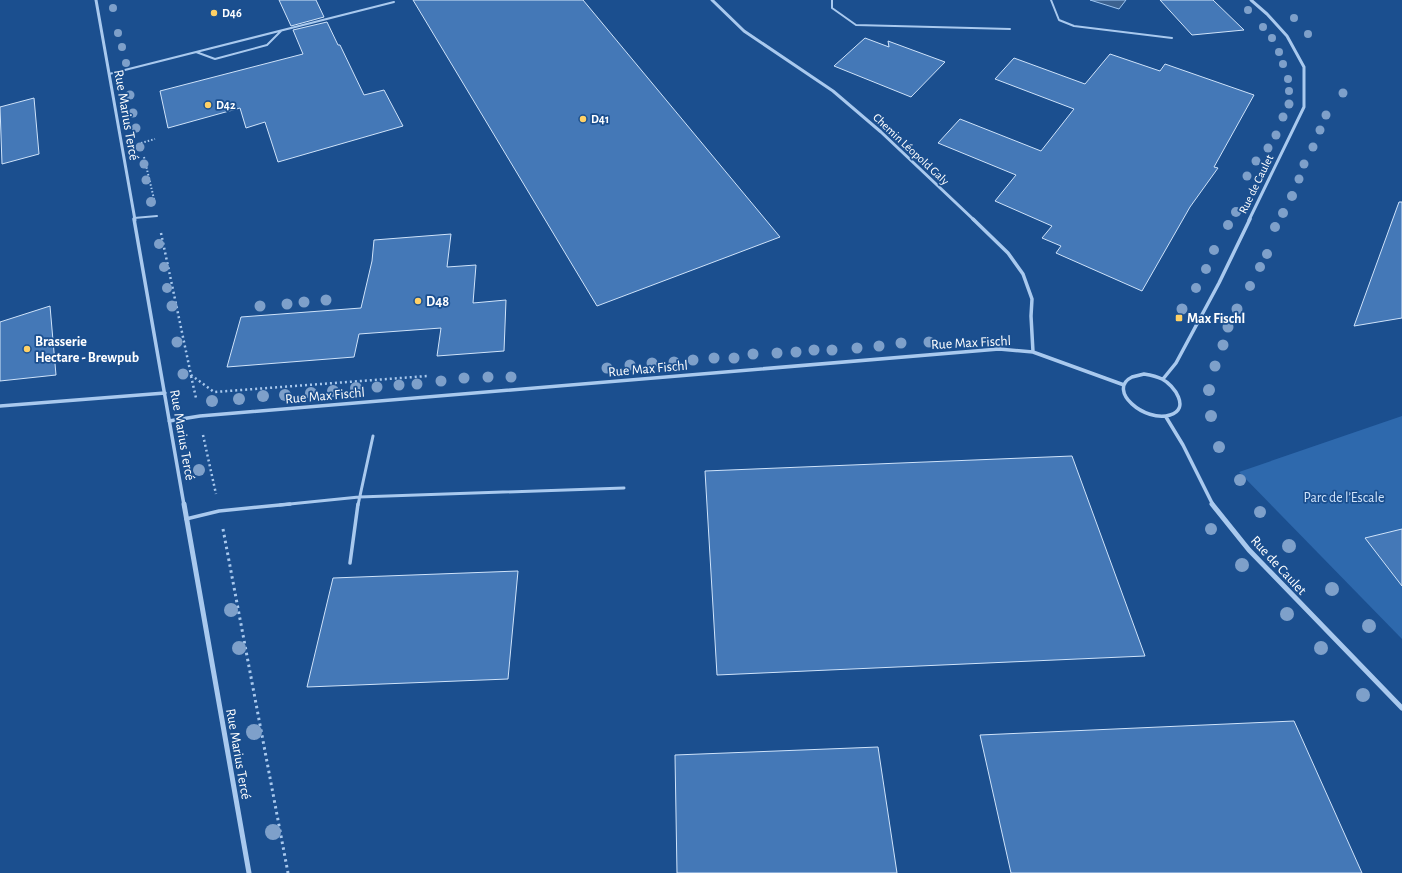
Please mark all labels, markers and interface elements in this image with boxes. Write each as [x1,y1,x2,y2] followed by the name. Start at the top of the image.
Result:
[222,7,242,19] place label: D46
[209,8,219,18] marker: D46
[111,69,141,162] street label: Rue Marius Tercé
[216,99,236,111] place label: D42
[203,100,213,110] marker: D42
[870,111,951,188] street label: Chemin Léopold Galy
[591,113,609,125] place label: D41
[578,114,588,124] marker: D41
[1237,152,1275,215] street label: Rue de Caulet
[426,295,449,309] place label: D48
[413,296,423,306] marker: D48
[1187,312,1245,326] place label: Max Fischl
[1174,313,1184,323] marker: Max Fischl
[931,334,1011,352] street label: Rue Max Fischl
[35,335,139,365] place label: Brasserie Hectare - Brewpub
[22,344,32,354] marker: Brasserie Hectare - Brewpub
[608,359,689,379] street label: Rue Max Fischl
[285,386,366,406] street label: Rue Max Fischl
[167,389,197,482] street label: Rue Marius Tercé
[1304,491,1384,505] park label: Parc de l’Escale
[1248,534,1309,598] street label: Rue de Caulet
[223,708,253,801] street label: Rue Marius Tercé

